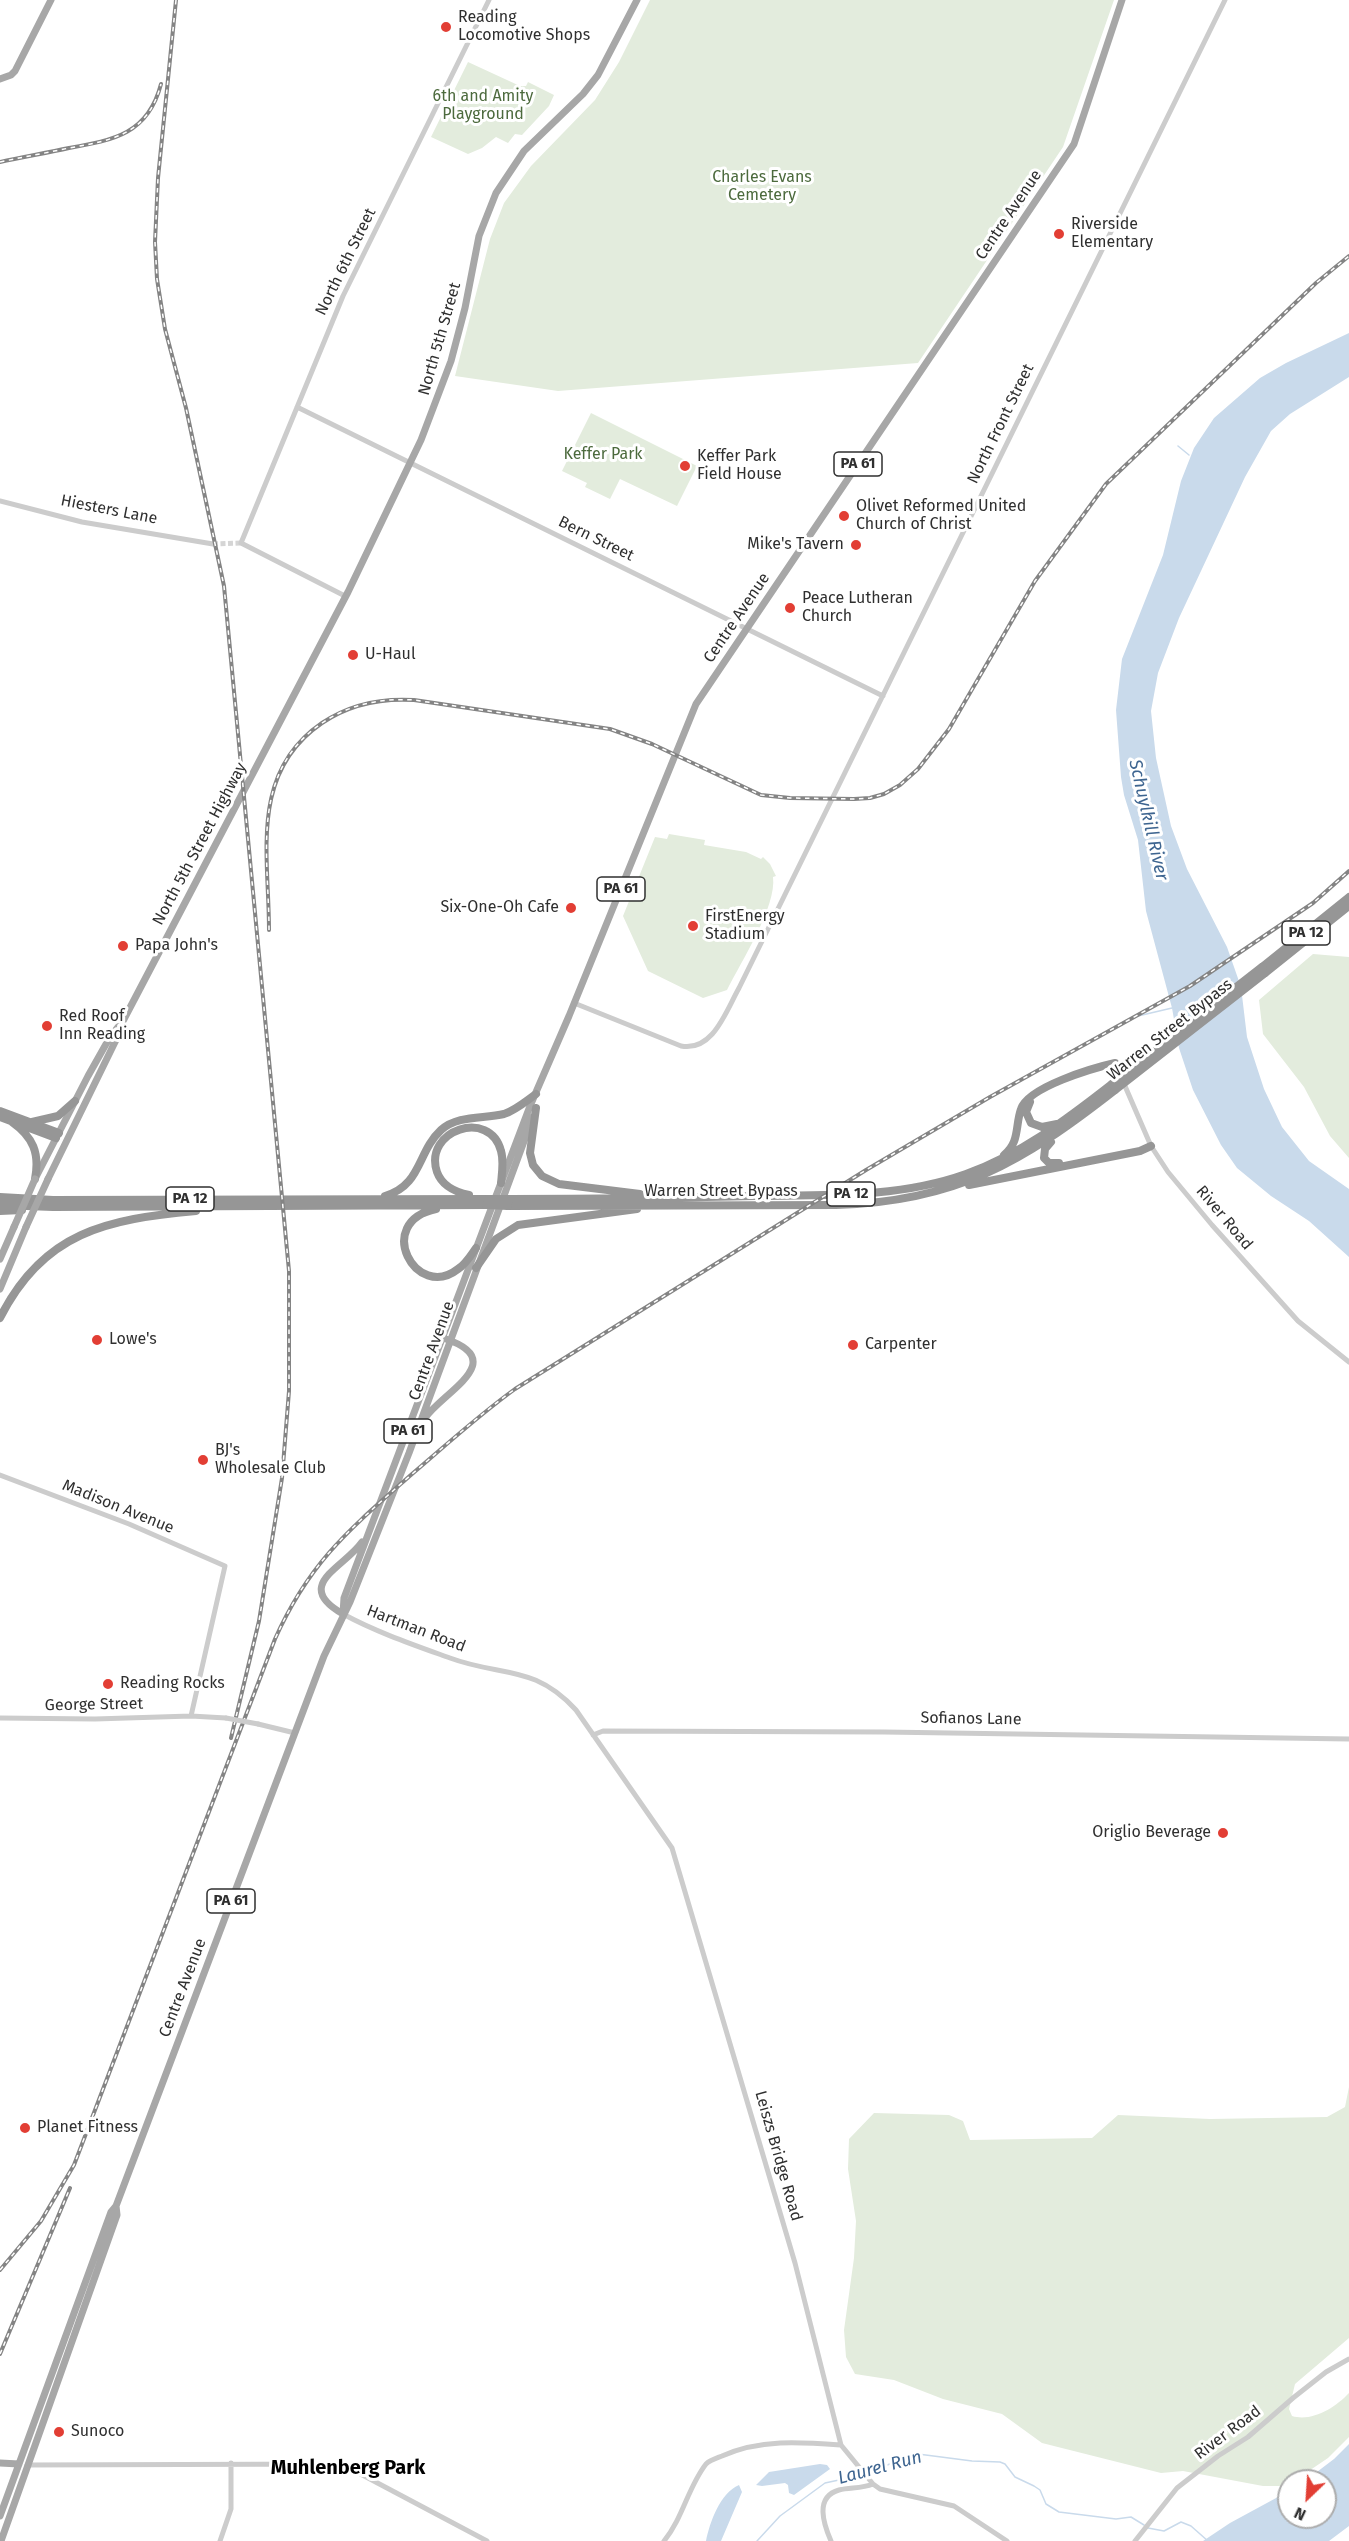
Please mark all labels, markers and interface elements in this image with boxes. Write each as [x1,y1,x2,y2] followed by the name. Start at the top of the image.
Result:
[458,8,590,46] place label: Reading Locomotive Shops
[439,20,453,34] marker: Reading Locomotive Shops
[433,87,533,125] park label: 6th and Amity Playground
[972,166,1046,264] street label: Centre Avenue
[712,168,812,206] park label: Charles Evans Cemetery
[312,205,380,319] street label: North 6th Street
[1071,215,1153,253] place label: Riverside Elementary
[1052,227,1066,241] marker: Riverside Elementary
[415,280,465,398] street label: North 5th Street
[964,361,1038,487] street label: North Front Street
[563,445,643,465] park label: Keffer Park
[697,447,782,485] place label: Keffer Park Field House
[834,452,882,476] road number: PA 61
[678,459,692,473] marker: Keffer Park Field House
[59,491,159,529] street label: Hiesters Lane
[856,497,1026,535] place label: Olivet Reformed United Church of Christ
[837,509,851,523] marker: Olivet Reformed United Church of Christ
[555,512,637,566] street label: Bern Street
[747,535,844,555] place label: Mike's Tavern
[849,538,863,552] marker: Mike's Tavern
[700,569,774,667] street label: Centre Avenue
[802,589,913,627] place label: Peace Lutheran Church
[783,601,797,615] marker: Peace Lutheran Church
[365,645,416,665] place label: U-Haul
[346,648,360,662] marker: U-Haul
[1124,757,1172,883] water label: Schuylkill River
[149,759,251,929] street label: North 5th Street Highway
[597,877,645,901] road number: PA 61
[440,898,559,918] place label: Six-One-Oh Cafe
[564,901,578,915] marker: Six-One-Oh Cafe
[705,907,785,945] place label: FirstEnergy Stadium
[686,919,700,933] marker: FirstEnergy Stadium
[1282,921,1330,945] road number: PA 12
[135,936,218,956] place label: Papa John's
[116,939,130,953] marker: Papa John's
[1104,975,1236,1085] street label: Warren Street Bypass
[59,1007,145,1045] place label: Red Roof Inn Reading
[40,1019,54,1033] marker: Red Roof Inn Reading
[644,1182,798,1202] street label: Warren Street Bypass
[827,1182,875,1206] road number: PA 12
[1192,1182,1256,1254] street label: River Road
[166,1187,214,1211] road number: PA 12
[405,1299,459,1403] street label: Centre Avenue
[109,1330,157,1350] place label: Lowe's
[90,1333,104,1347] marker: Lowe's
[865,1335,937,1355] place label: Carpenter
[846,1338,860,1352] marker: Carpenter
[384,1419,432,1443] road number: PA 61
[215,1441,326,1479] place label: BJ's Wholesale Club
[196,1453,210,1467] marker: BJ's Wholesale Club
[59,1476,177,1538] street label: Madison Avenue
[364,1601,468,1657] street label: Hartman Road
[120,1674,225,1694] place label: Reading Rocks
[101,1677,115,1691] marker: Reading Rocks
[45,1695,143,1715] street label: George Street
[920,1709,1022,1729] street label: Sofianos Lane
[1092,1823,1211,1843] place label: Origlio Beverage
[1216,1826,1230,1840] marker: Origlio Beverage
[207,1889,255,1913] road number: PA 61
[155,1936,211,2040] street label: Centre Avenue
[750,2089,806,2223] street label: Leiszs Bridge Road
[37,2118,138,2138] place label: Planet Fitness
[18,2121,32,2135] marker: Planet Fitness
[1191,2402,1265,2464] street label: River Road
[71,2422,124,2442] place label: Sunoco
[52,2425,66,2439] marker: Sunoco
[836,2446,924,2490] water label: Laurel Run
[271,2456,425,2480] district label: Muhlenberg Park
[1277,2469,1337,2529] north arrow
[1291,2503,1309,2525] text: N

